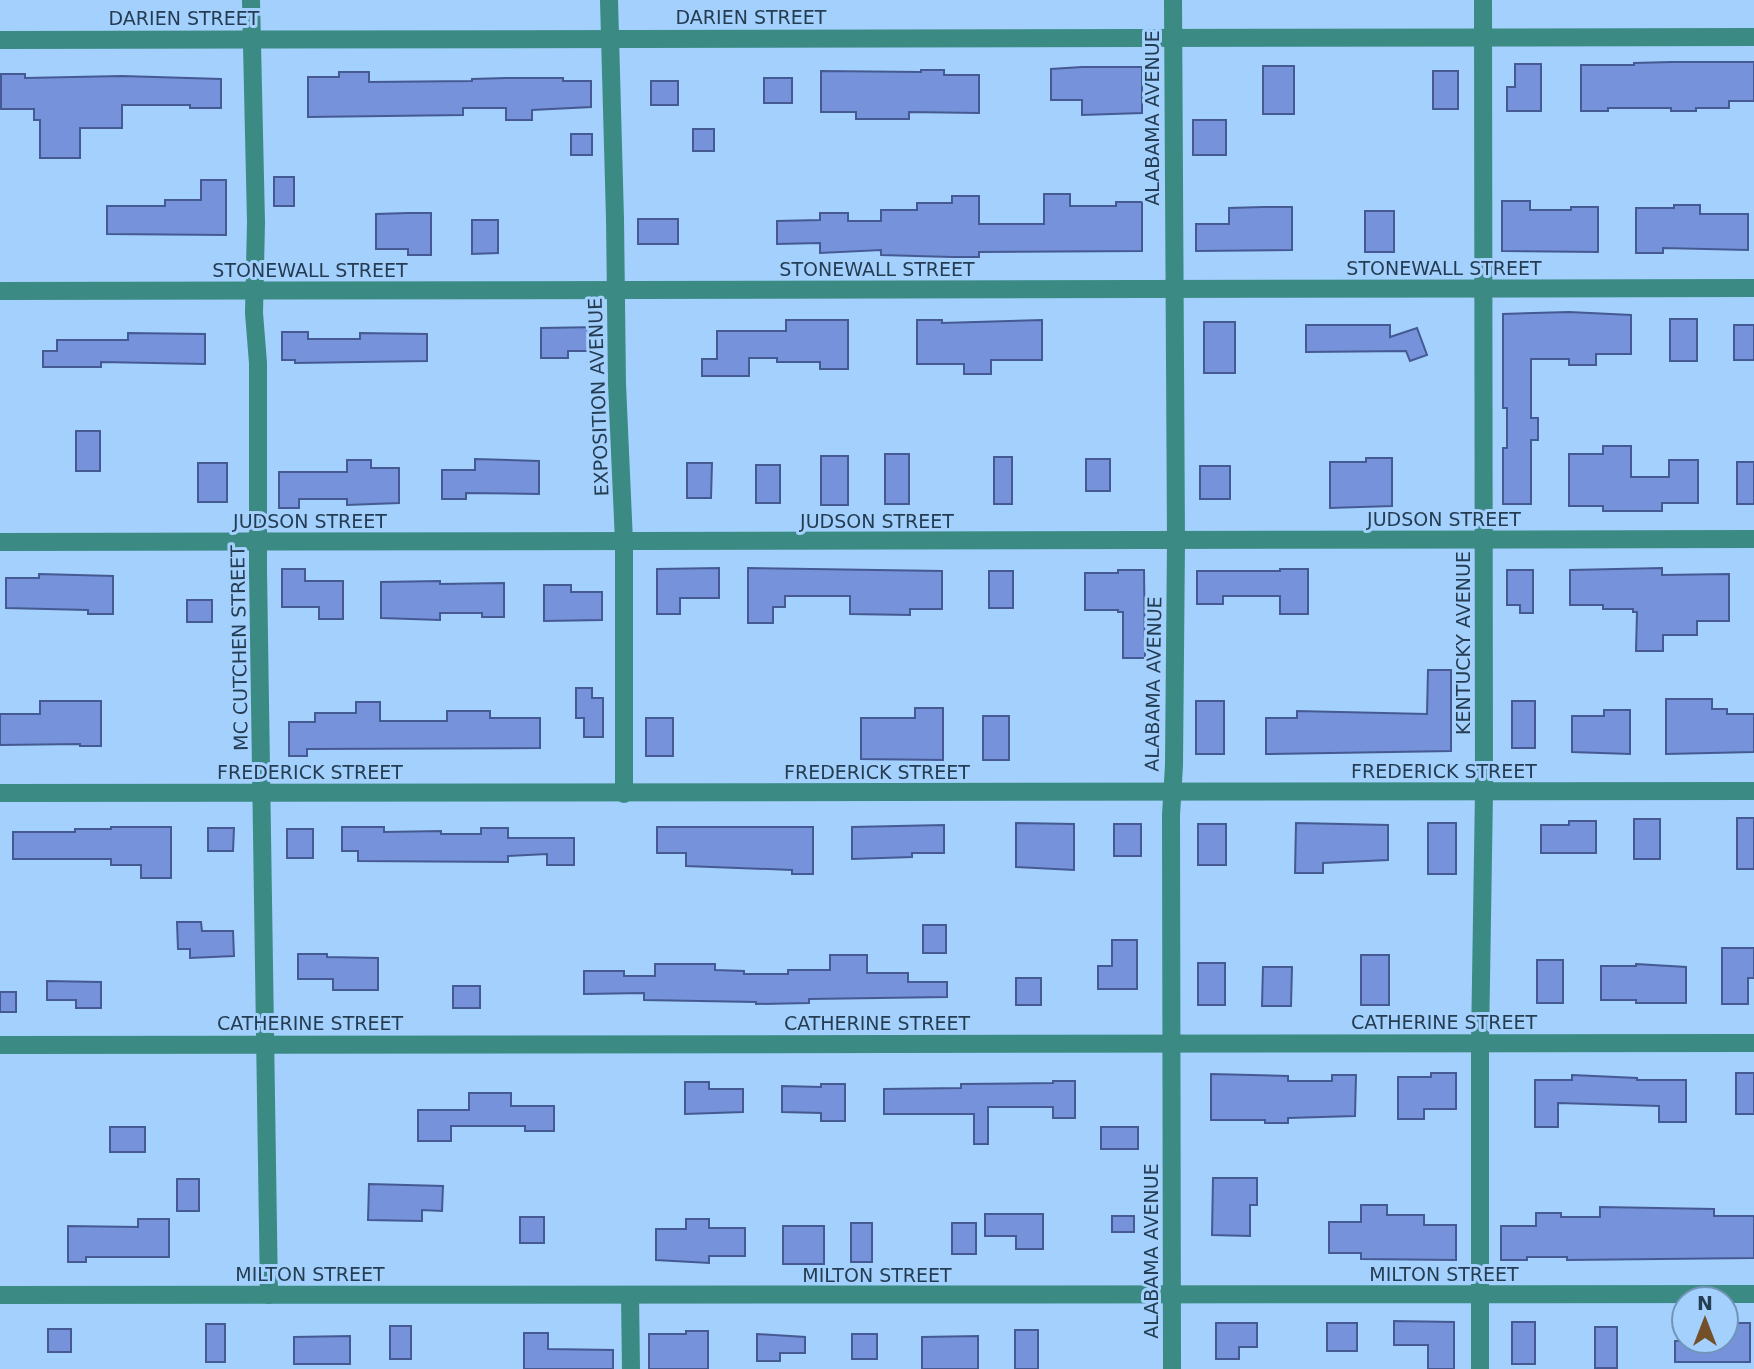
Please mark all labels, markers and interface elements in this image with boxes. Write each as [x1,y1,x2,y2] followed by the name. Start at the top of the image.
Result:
[676,6,827,28] street label: DARIEN STREET
[109,7,260,29] street label: DARIEN STREET
[1141,30,1163,206] street label: ALABAMA AVENUE
[1346,257,1542,279] street label: STONEWALL STREET
[779,258,975,280] street label: STONEWALL STREET
[212,259,408,281] street label: STONEWALL STREET
[584,297,612,497] street label: EXPOSITION AVENUE
[1366,508,1521,530] street label: JUDSON STREET
[232,510,387,532] street label: JUDSON STREET
[799,510,954,532] street label: JUDSON STREET
[226,545,252,751] street label: MC CUTCHEN STREET
[1452,551,1474,735] street label: KENTUCKY AVENUE
[1140,596,1166,772] street label: ALABAMA AVENUE
[1351,760,1537,782] street label: FREDERICK STREET
[217,761,403,783] street label: FREDERICK STREET
[784,761,970,783] street label: FREDERICK STREET
[1351,1011,1538,1033] street label: CATHERINE STREET
[217,1012,404,1034] street label: CATHERINE STREET
[784,1012,971,1034] street label: CATHERINE STREET
[1140,1163,1162,1339] street label: ALABAMA AVENUE
[235,1263,385,1285] street label: MILTON STREET
[1369,1263,1519,1285] street label: MILTON STREET
[802,1264,952,1286] street label: MILTON STREET
[1670,1285,1740,1355] north arrow
[1697,1292,1713,1314] text: N

